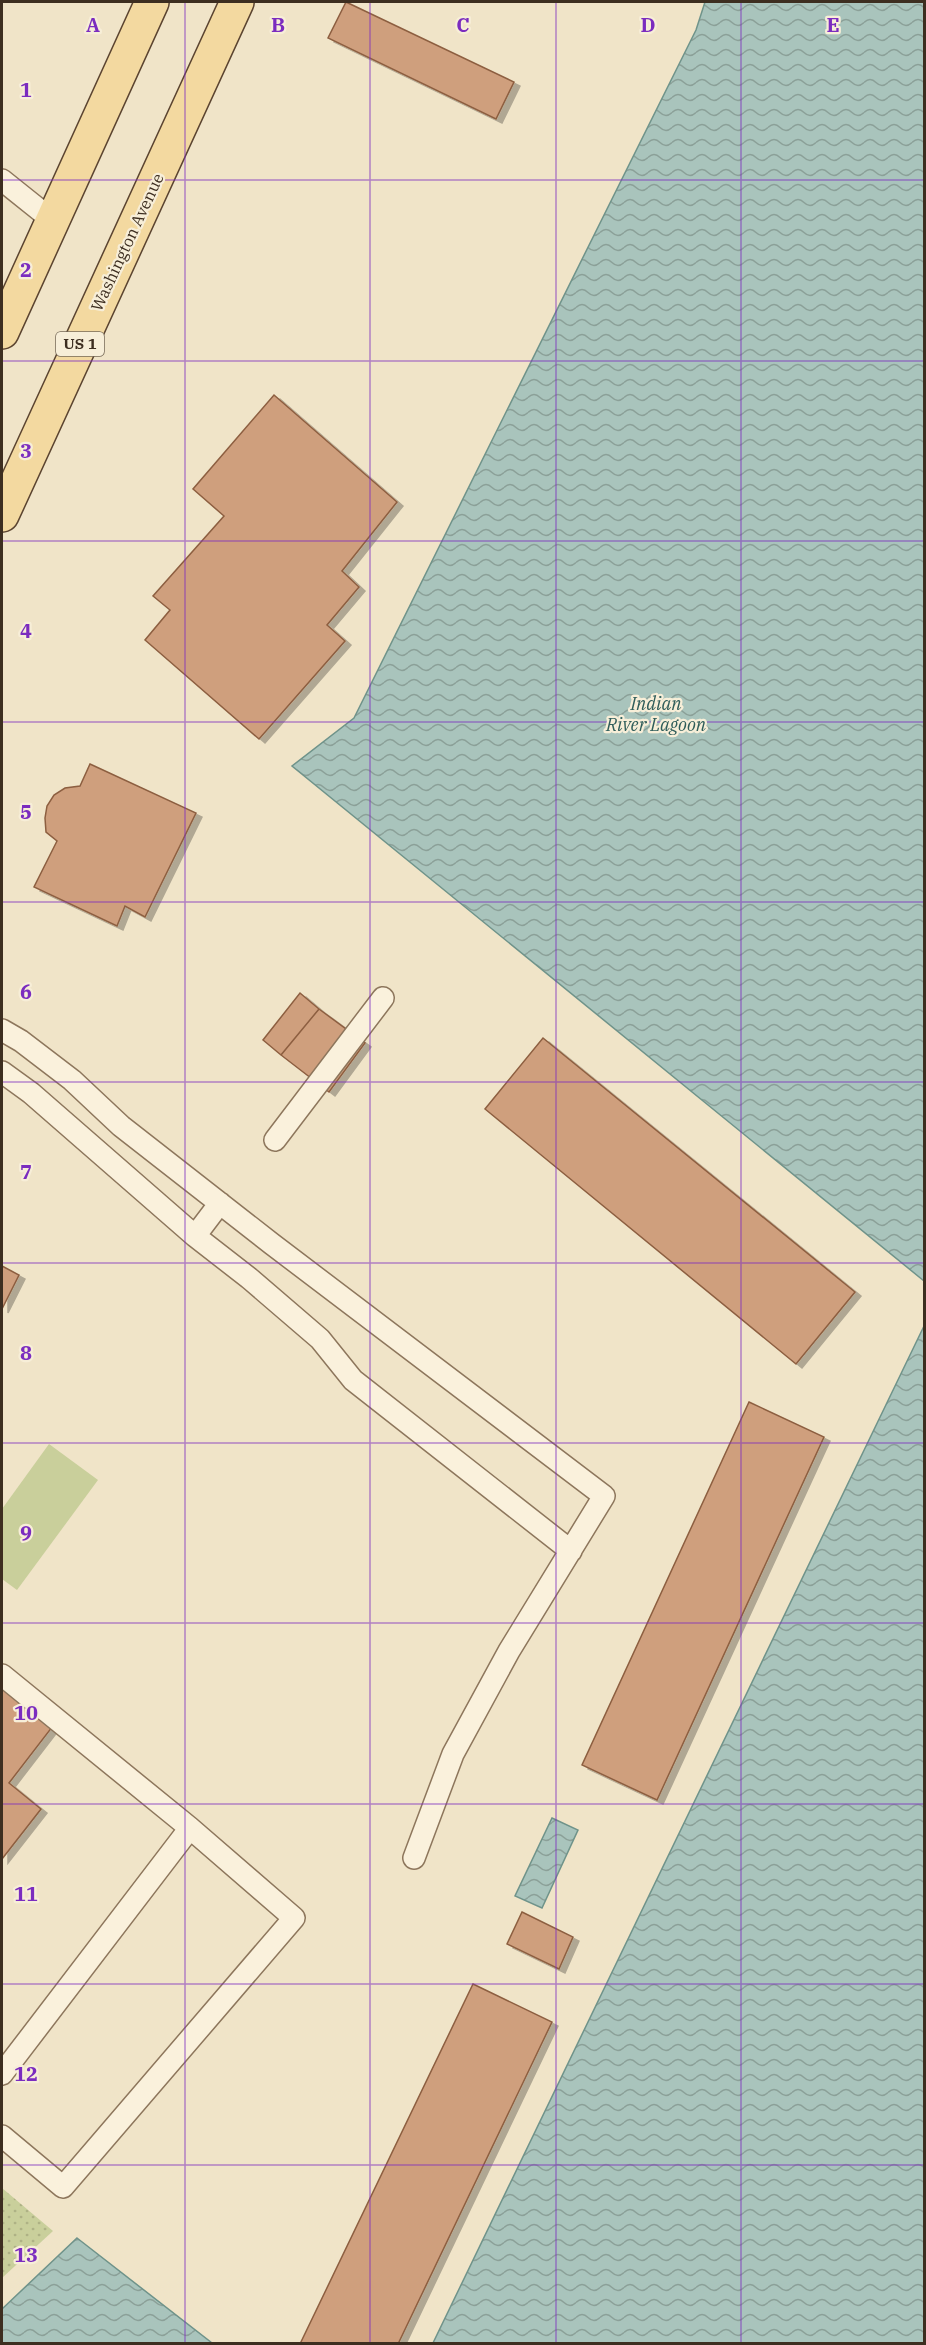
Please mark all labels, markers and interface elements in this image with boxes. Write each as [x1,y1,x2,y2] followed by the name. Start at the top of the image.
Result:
[86,11,100,38] text: A
[271,11,285,38] text: B
[456,11,470,38] text: C
[640,11,656,38] text: D
[826,11,840,38] text: E
[20,76,32,103] text: 1
[86,170,168,314] street label: Washington Avenue
[20,256,32,283] text: 2
[56,332,104,356] road number: US 1
[20,437,32,464] text: 3
[20,617,32,644] text: 4
[605,692,707,736] water label: Indian River Lagoon
[20,798,32,825] text: 5
[20,978,32,1005] text: 6
[20,1158,32,1185] text: 7
[20,1339,32,1366] text: 8
[20,1519,32,1546] text: 9
[14,1699,38,1726] text: 10
[14,1880,38,1907] text: 11
[14,2060,38,2087] text: 12
[14,2241,38,2268] text: 13

